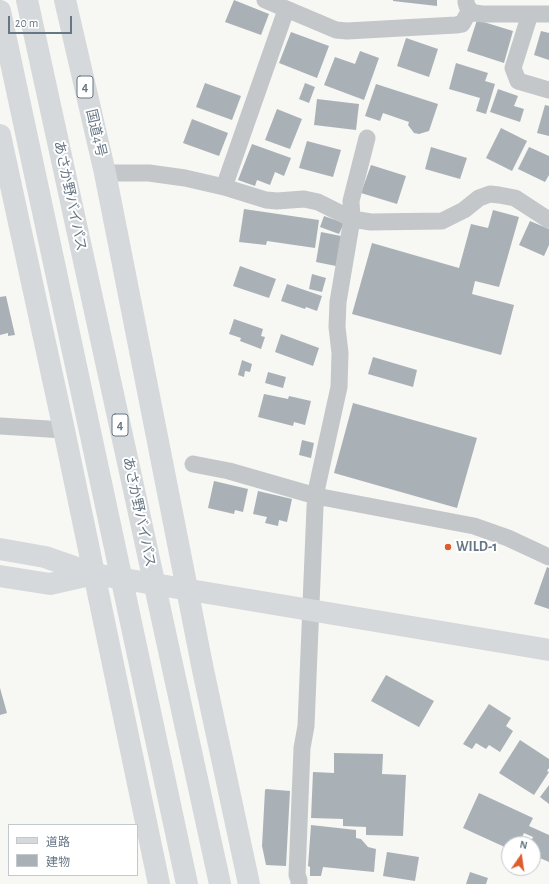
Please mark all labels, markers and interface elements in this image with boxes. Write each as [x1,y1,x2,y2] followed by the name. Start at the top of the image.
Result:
[10,8,74,34] scale bar
[15,17,38,29] text: 20 m
[77,76,93,98] road number: 4
[82,107,110,159] street label: 国道4号
[50,139,90,253] street label: あさか野バイパス
[112,414,128,436] road number: 4
[119,455,159,569] street label: あさか野バイパス
[456,539,497,555] place label: WILD-1
[443,542,453,552] marker: WILD-1
[8,824,138,876] legend
[46,836,70,848] text: 道路
[501,836,541,876] north arrow
[519,839,529,851] text: N
[46,856,70,868] text: 建物

